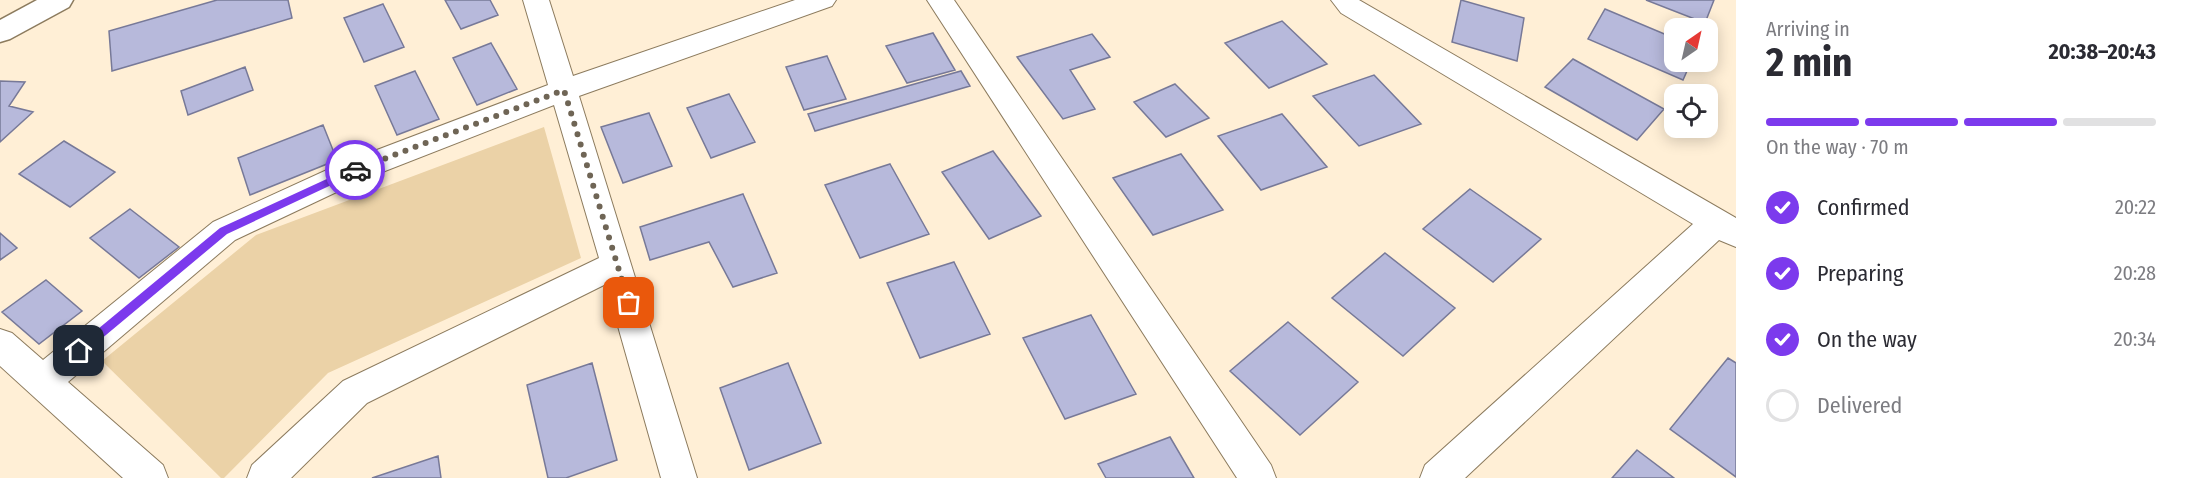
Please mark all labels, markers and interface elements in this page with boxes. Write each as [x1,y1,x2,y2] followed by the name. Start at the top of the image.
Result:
[1766,17,1850,41] text: Arriving in
[1664,18,1718,72] north arrow
[1664,18,1718,138] map controls
[2048,38,2156,65] text: 20:38–20:43
[1766,40,1852,86] text: 2 min
[1664,84,1718,138] button: locate
[1766,135,1909,159] text: On the way · 70 m
[325,140,385,200] courier
[339,154,372,187] icon: car
[1766,191,1799,224] icon: check
[1817,194,1910,221] text: Confirmed
[2115,195,2156,219] text: 20:22
[1766,257,1799,290] icon: check
[1817,260,1903,287] text: Preparing
[2114,261,2156,285] text: 20:28
[603,277,654,328] pin
[612,286,645,319] icon: bag
[1766,323,1799,356] icon: check
[53,325,104,376] pin
[1817,326,1917,353] text: On the way
[2114,327,2156,351] text: 20:34
[62,334,95,367] icon: home
[1817,392,1902,419] text: Delivered

